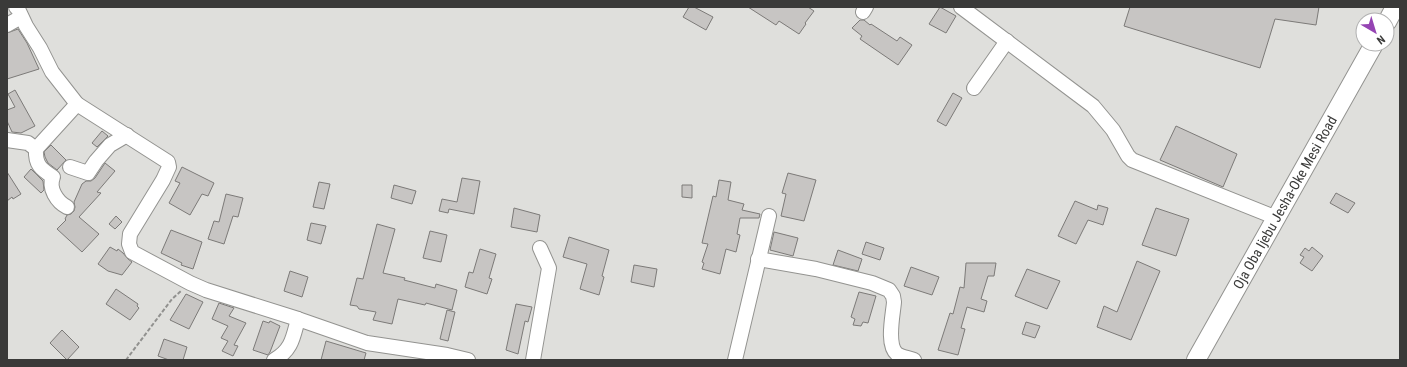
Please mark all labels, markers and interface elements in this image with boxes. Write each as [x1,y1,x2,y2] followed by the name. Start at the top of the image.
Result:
[1355,12,1395,52] north arrow
[1374,32,1388,47] text: N
[1230,113,1340,292] street label: Oja Oba Ijebu Jesha-Oke Mesi Road

